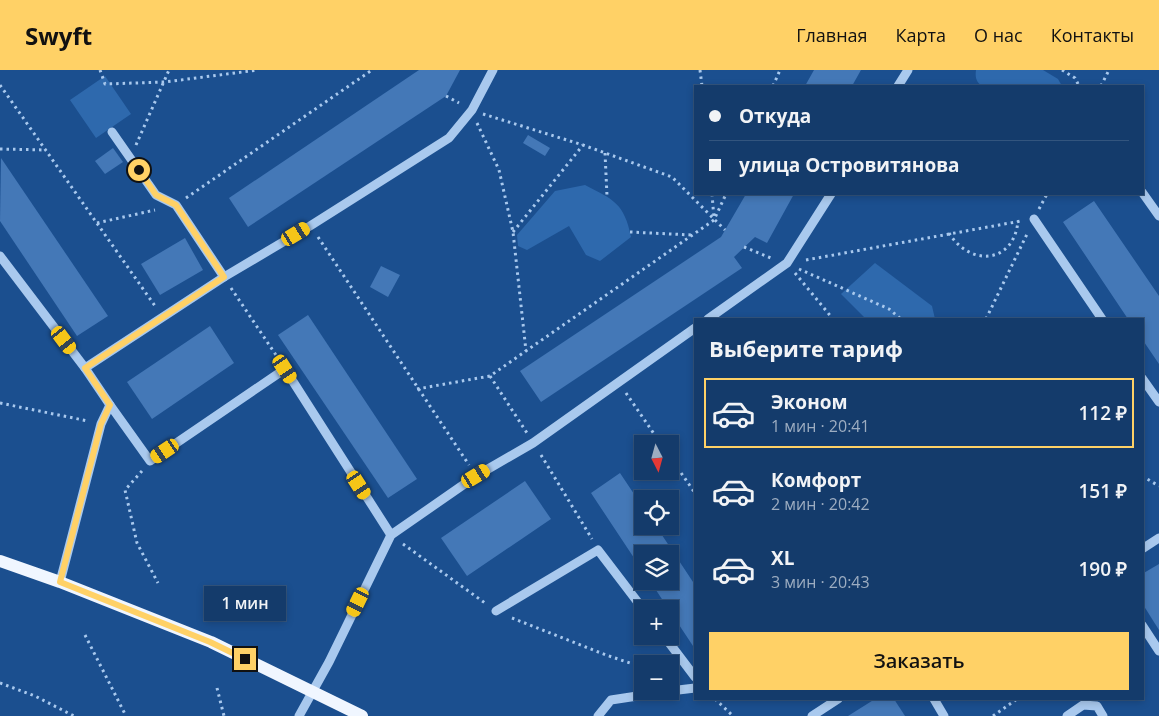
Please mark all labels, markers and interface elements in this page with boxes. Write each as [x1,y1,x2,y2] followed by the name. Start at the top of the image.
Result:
[25,19,92,52] text: Swyft
[796,23,868,47] text: Главная
[896,23,946,47] text: Карта
[974,23,1023,47] text: О нас
[1051,23,1134,47] text: Контакты
[739,103,811,129] text: Откуда
[739,152,960,178] text: улица Островитянова
[128,159,150,181] route start
[279,220,312,248] car
[48,324,79,356] car
[709,333,903,363] text: Выберите тариф
[270,352,299,386] car
[771,389,848,415] text: Эконом
[711,391,756,436] icon: car
[1078,400,1127,426] text: 112 ₽
[771,415,870,437] text: 1 мин · 20:41
[634,435,679,480] north arrow
[634,435,679,700] map controls
[148,436,181,466] car
[459,462,492,490] car
[771,467,861,493] text: Комфорт
[344,468,373,502] car
[711,469,756,514] icon: car
[1078,478,1127,504] text: 151 ₽
[634,490,679,535] button: locate
[771,493,870,515] text: 2 мин · 20:42
[634,545,679,590] button: layers
[771,545,794,571] text: XL
[711,547,756,592] icon: car
[1078,556,1127,582] text: 190 ₽
[771,571,870,593] text: 3 мин · 20:43
[344,585,371,619] car
[204,586,286,622] callout: 1 мин
[221,592,269,614] text: 1 мин
[634,600,679,645] button: +
[709,632,1129,690] button: Заказать
[234,648,256,670] route end
[634,655,679,700] button: −

